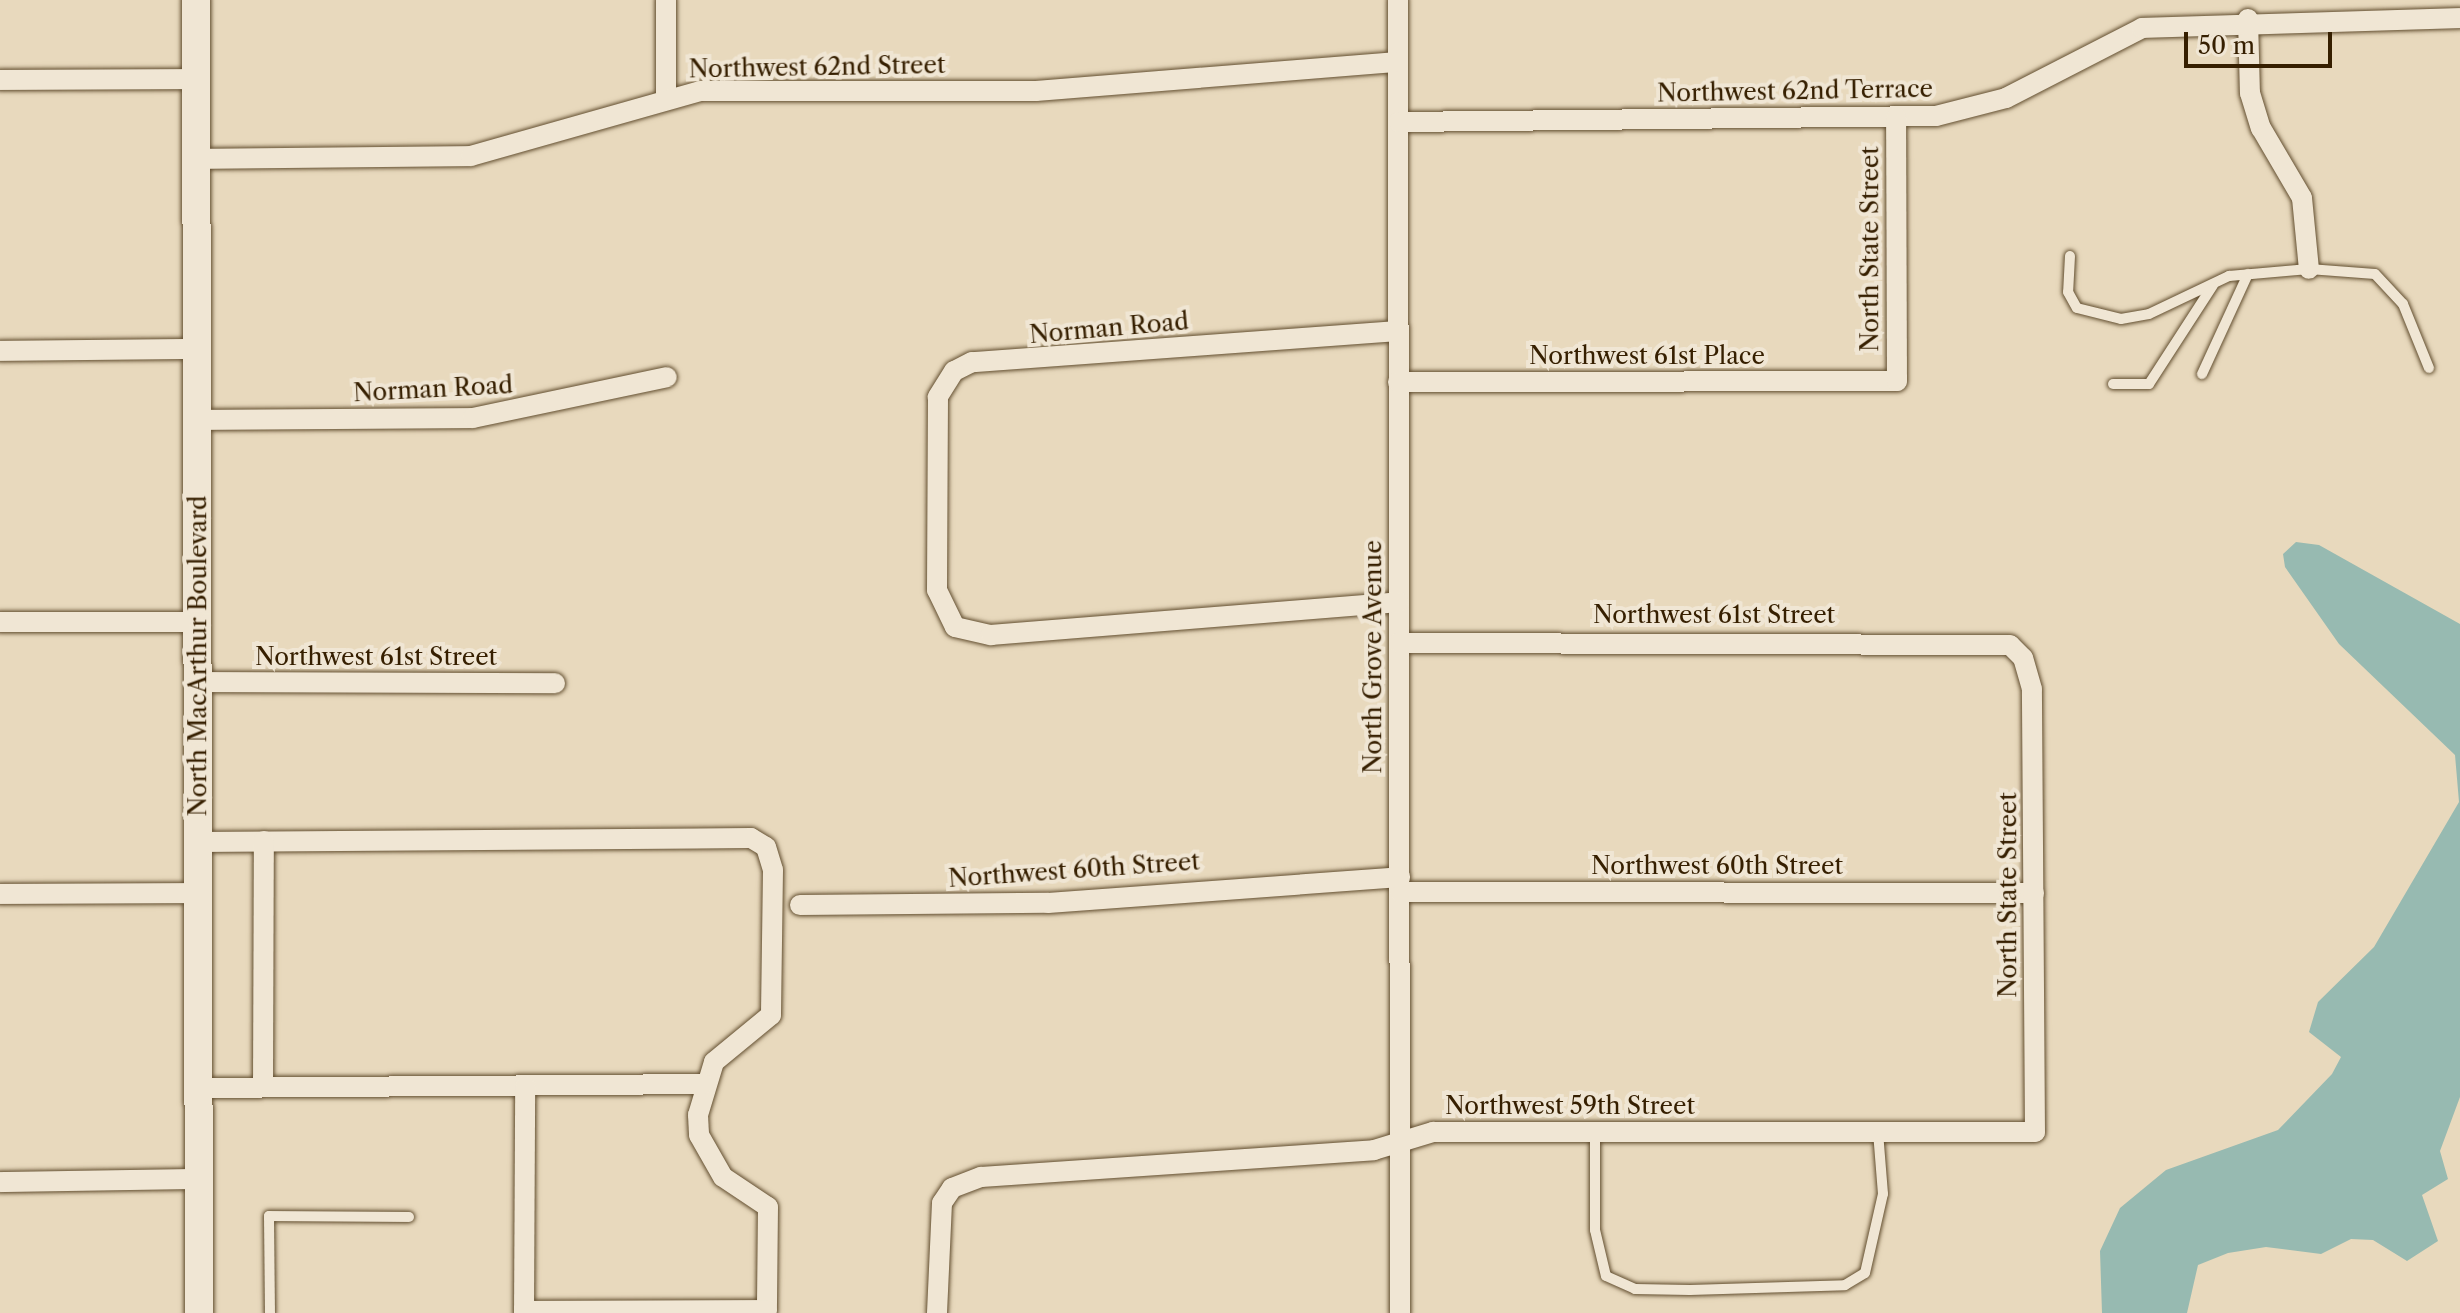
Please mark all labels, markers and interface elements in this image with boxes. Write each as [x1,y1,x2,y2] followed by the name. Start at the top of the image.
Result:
[2188,16,2336,66] scale bar
[2198,31,2255,60] text: 50 m
[688,50,946,84] street label: Northwest 62nd Street
[1656,74,1934,108] street label: Northwest 62nd Terrace
[1856,146,1884,352] street label: North State Street
[1028,307,1190,349] street label: Norman Road
[1529,342,1765,370] street label: Northwest 61st Place
[352,370,514,408] street label: Norman Road
[184,495,212,817] street label: North MacArthur Boulevard
[1359,540,1387,774] street label: North Grove Avenue
[1593,601,1835,629] street label: Northwest 61st Street
[255,643,497,671] street label: Northwest 61st Street
[1994,792,2022,998] street label: North State Street
[947,847,1201,893] street label: Northwest 60th Street
[1591,852,1843,880] street label: Northwest 60th Street
[1445,1092,1695,1120] street label: Northwest 59th Street

